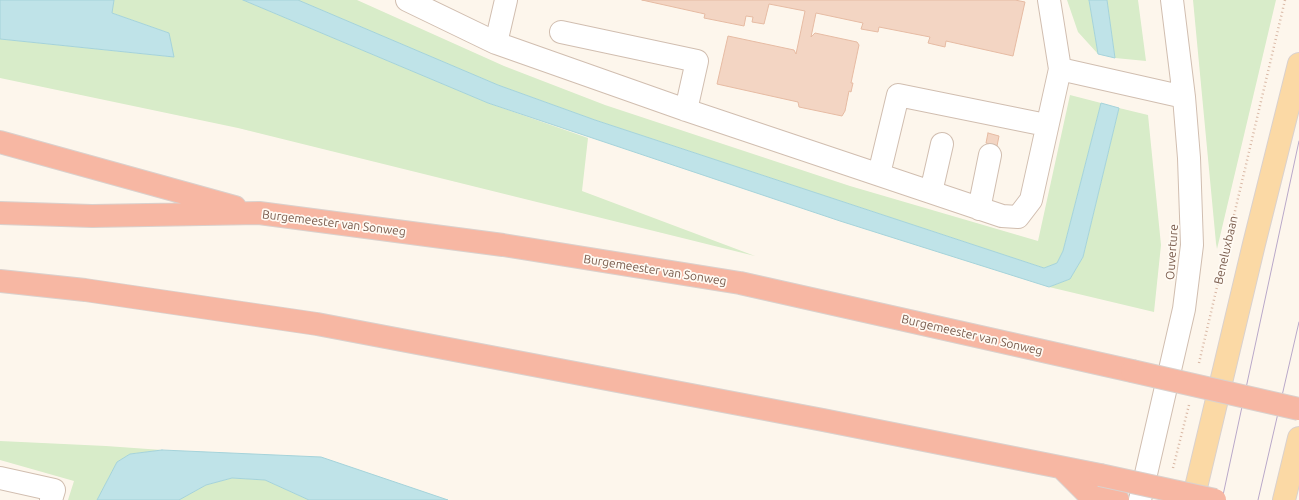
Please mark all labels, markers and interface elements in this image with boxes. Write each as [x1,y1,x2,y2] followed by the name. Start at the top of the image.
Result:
[261,207,407,239] street label: Burgemeester van Sonweg
[1211,214,1241,286] street label: Beneluxbaan
[1163,224,1181,280] street label: Ouverture
[582,252,728,288] street label: Burgemeester van Sonweg
[900,312,1044,358] street label: Burgemeester van Sonweg

